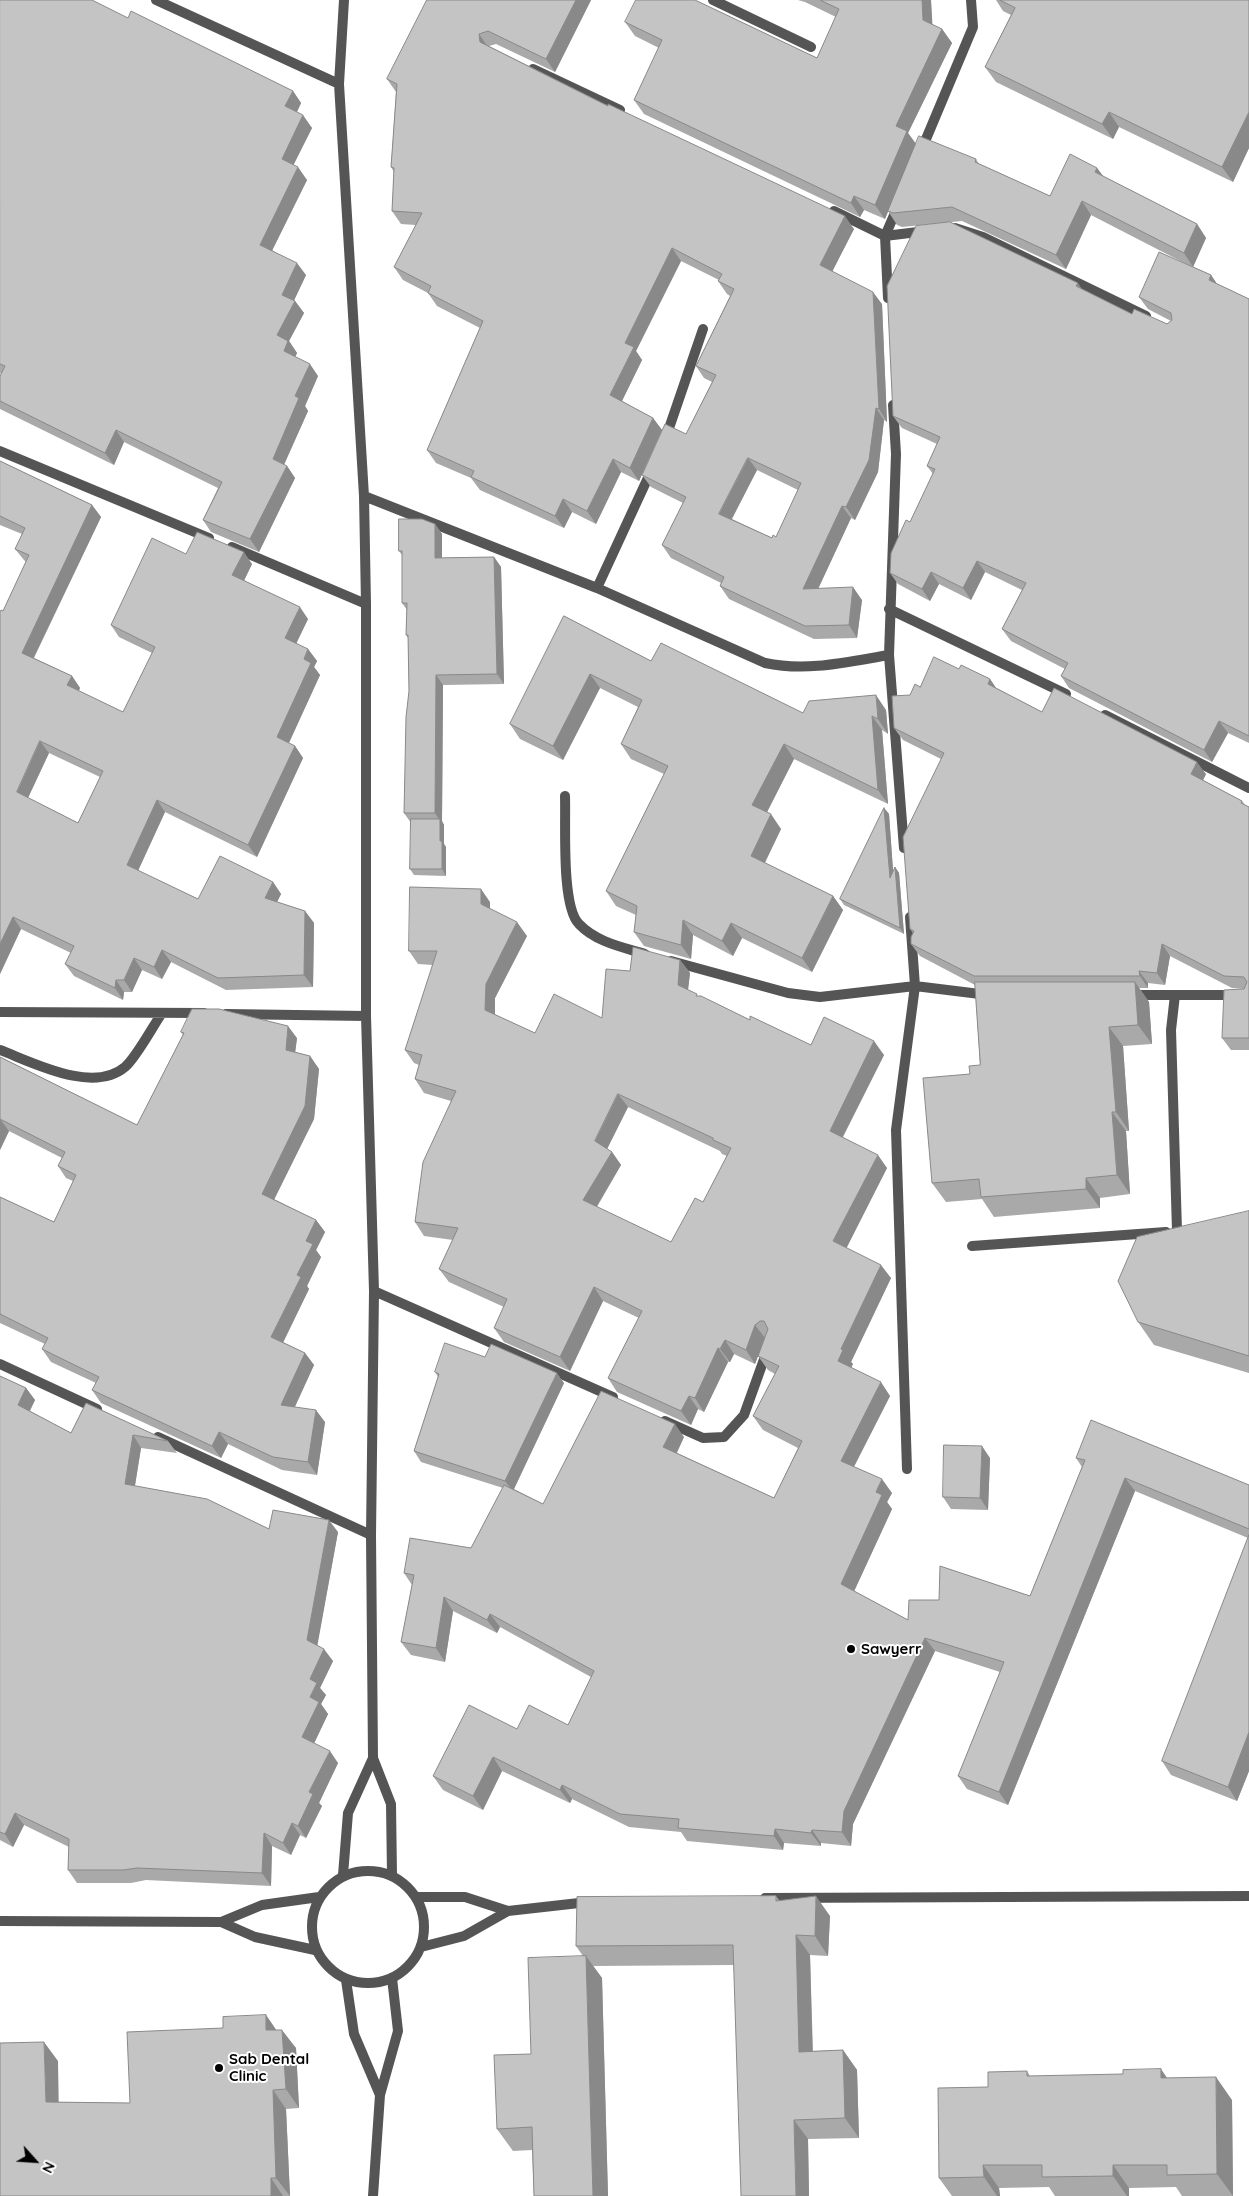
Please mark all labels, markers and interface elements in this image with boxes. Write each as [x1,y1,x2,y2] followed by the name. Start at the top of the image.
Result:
[861,1640,921,1658] place label: Sawyerr
[845,1643,857,1655] marker: Sawyerr
[229,2050,309,2085] place label: Sab Dental Clinic
[213,2062,225,2074] marker: Sab Dental Clinic
[10,2136,60,2186] north arrow
[38,2159,59,2176] text: N

